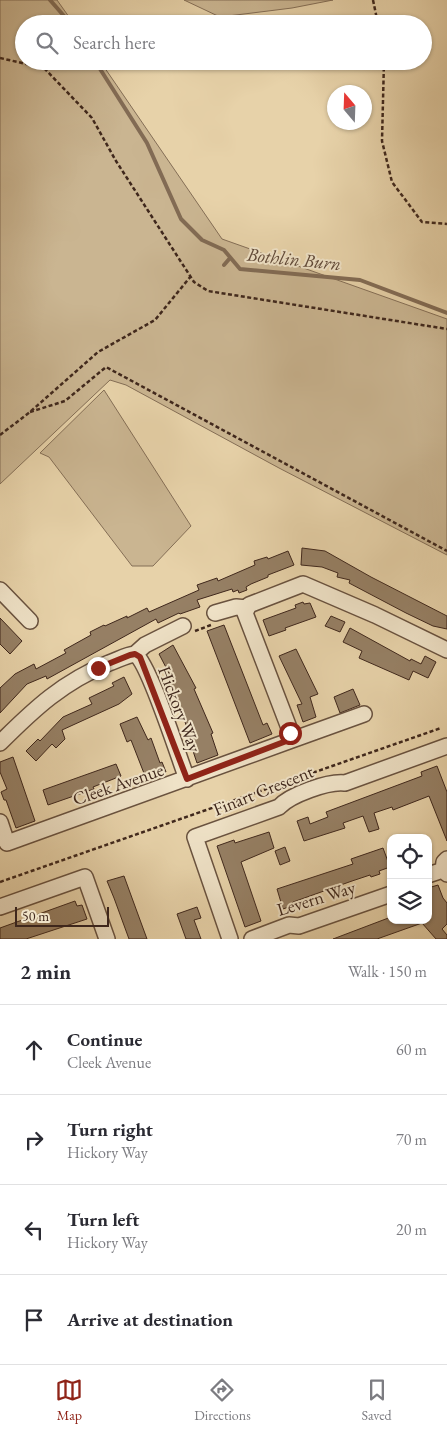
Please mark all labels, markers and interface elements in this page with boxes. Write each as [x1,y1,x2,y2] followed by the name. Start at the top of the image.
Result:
[15,15,432,70] search box
[33,29,61,57] icon: search
[73,30,155,55] text: Search here
[327,85,372,130] north arrow
[245,242,342,276] water label: Bothlin Burn
[87,657,110,680] route end
[153,663,207,756] street label: Hickory Way
[279,722,302,745] route start
[69,758,167,810] street label: Cleek Avenue
[209,759,317,821] street label: Finart Crescent
[387,834,432,924] map controls
[387,834,432,879] button: locate
[274,875,358,921] street label: Levern Way
[387,879,432,924] button: layers
[15,904,109,927] scale bar
[22,907,49,925] text: 50 m
[20,958,71,985] text: 2 min
[348,961,427,982] text: Walk · 150 m
[67,1027,142,1052] text: Continue
[20,1036,48,1064] icon: ahead
[396,1039,427,1060] text: 60 m
[67,1052,151,1073] text: Cleek Avenue
[67,1117,153,1142] text: Turn right
[20,1126,48,1154] icon: right
[396,1129,427,1150] text: 70 m
[67,1142,148,1163] text: Hickory Way
[67,1207,139,1232] text: Turn left
[20,1216,48,1244] icon: left
[396,1219,427,1240] text: 20 m
[67,1232,148,1253] text: Hickory Way
[20,1306,48,1334] icon: arrive
[67,1307,233,1332] text: Arrive at destination
[55,1376,83,1424] tab: Map
[194,1376,251,1424] tab: Directions
[362,1376,392,1424] tab: Saved

